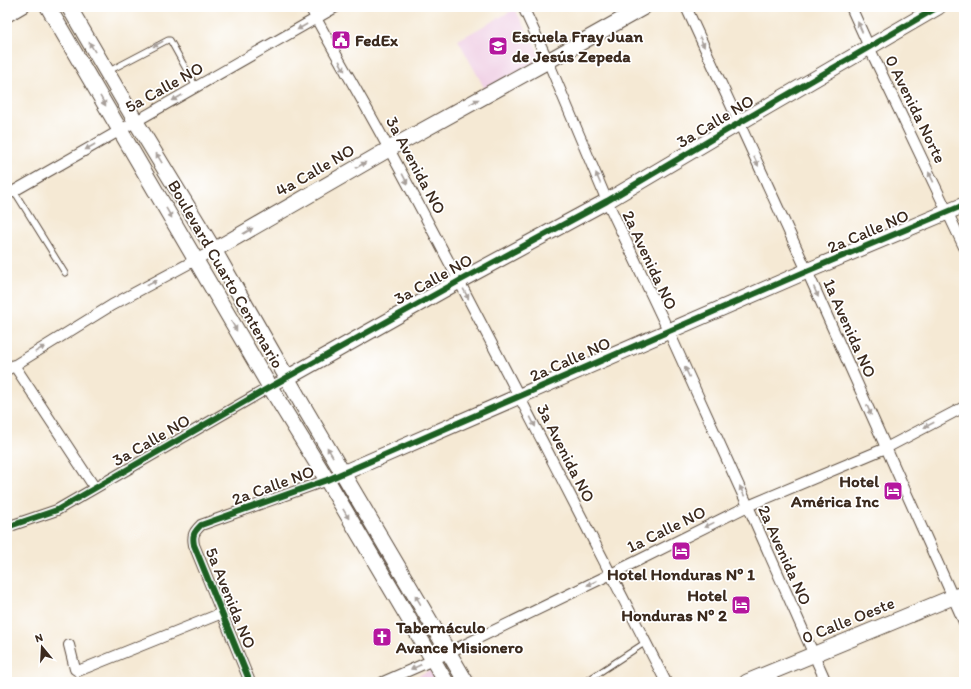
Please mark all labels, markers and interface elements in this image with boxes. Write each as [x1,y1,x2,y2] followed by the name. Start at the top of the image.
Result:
[857,21,863,33] one-way arrow
[297,23,308,30] one-way arrow
[512,26,644,67] place label: Escuela Fray Juan de Jesús Zepeda
[330,29,352,51] public building icon: FedEx
[355,30,399,50] place label: FedEx
[487,35,509,57] school or university icon: Escuela Fray Juan de Jesús Zepeda
[699,37,705,48] one-way arrow
[89,41,96,53] one-way arrow
[152,41,164,48] one-way arrow
[881,52,951,166] street label: 0 Avenida Norte
[121,57,207,117] street label: 5a Calle NO
[339,60,346,71] one-way arrow
[673,90,757,152] street label: 3a Calle NO
[100,95,107,107] one-way arrow
[172,95,183,102] one-way arrow
[468,99,480,105] one-way arrow
[382,113,450,217] street label: 3a Avenida NO
[272,139,358,201] street label: 4a Calle NO
[84,144,96,151] one-way arrow
[155,152,162,164] one-way arrow
[753,155,759,166] one-way arrow
[355,162,366,169] one-way arrow
[928,171,934,183] one-way arrow
[594,172,600,184] one-way arrow
[402,173,409,185] one-way arrow
[164,176,288,372] street label: Boulevard Cuarto Centenario
[824,205,912,257] street label: 2a Calle NO
[166,207,173,219] one-way arrow
[618,207,682,313] street label: 2a Avenida NO
[242,227,254,234] one-way arrow
[390,249,476,309] street label: 3a Calle NO
[819,275,881,381] street label: 1a Avenida NO
[146,280,158,287] one-way arrow
[813,286,819,297] one-way arrow
[463,288,470,300] one-way arrow
[231,320,238,331] one-way arrow
[526,332,614,386] street label: 2a Calle NO
[35,345,45,353] one-way arrow
[684,366,690,378] one-way arrow
[533,400,599,506] street label: 3a Avenida NO
[866,405,872,416] one-way arrow
[108,410,194,470] street label: 3a Calle NO
[530,416,536,428] one-way arrow
[924,422,935,429] one-way arrow
[327,446,334,458] one-way arrow
[229,461,317,509] street label: 2a Calle NO
[790,471,879,511] place label: Hotel América Inc
[882,480,904,502] hotel icon: Hotel América Inc
[739,485,745,496] one-way arrow
[623,501,709,557] street label: 1a Calle NO
[754,502,816,608] street label: 2a Avenida NO
[343,508,350,520] one-way arrow
[703,522,715,528] one-way arrow
[670,540,692,562] hotel icon: Hotel Honduras Nº 1
[202,545,260,651] street label: 5a Avenida NO
[607,564,755,584] place label: Hotel Honduras Nº 1
[587,579,598,586] one-way arrow
[621,585,727,625] place label: Hotel Honduras Nº 2
[799,592,897,648] street label: 0 Calle Oeste
[414,594,421,606] one-way arrow
[730,594,752,616] hotel icon: Hotel Honduras Nº 2
[395,617,523,657] place label: Tabernáculo Avance Misionero
[371,626,393,648] church icon: Tabernáculo Avance Misionero
[22,627,62,667] north arrow
[34,631,45,645] text: N
[410,664,422,670] one-way arrow

